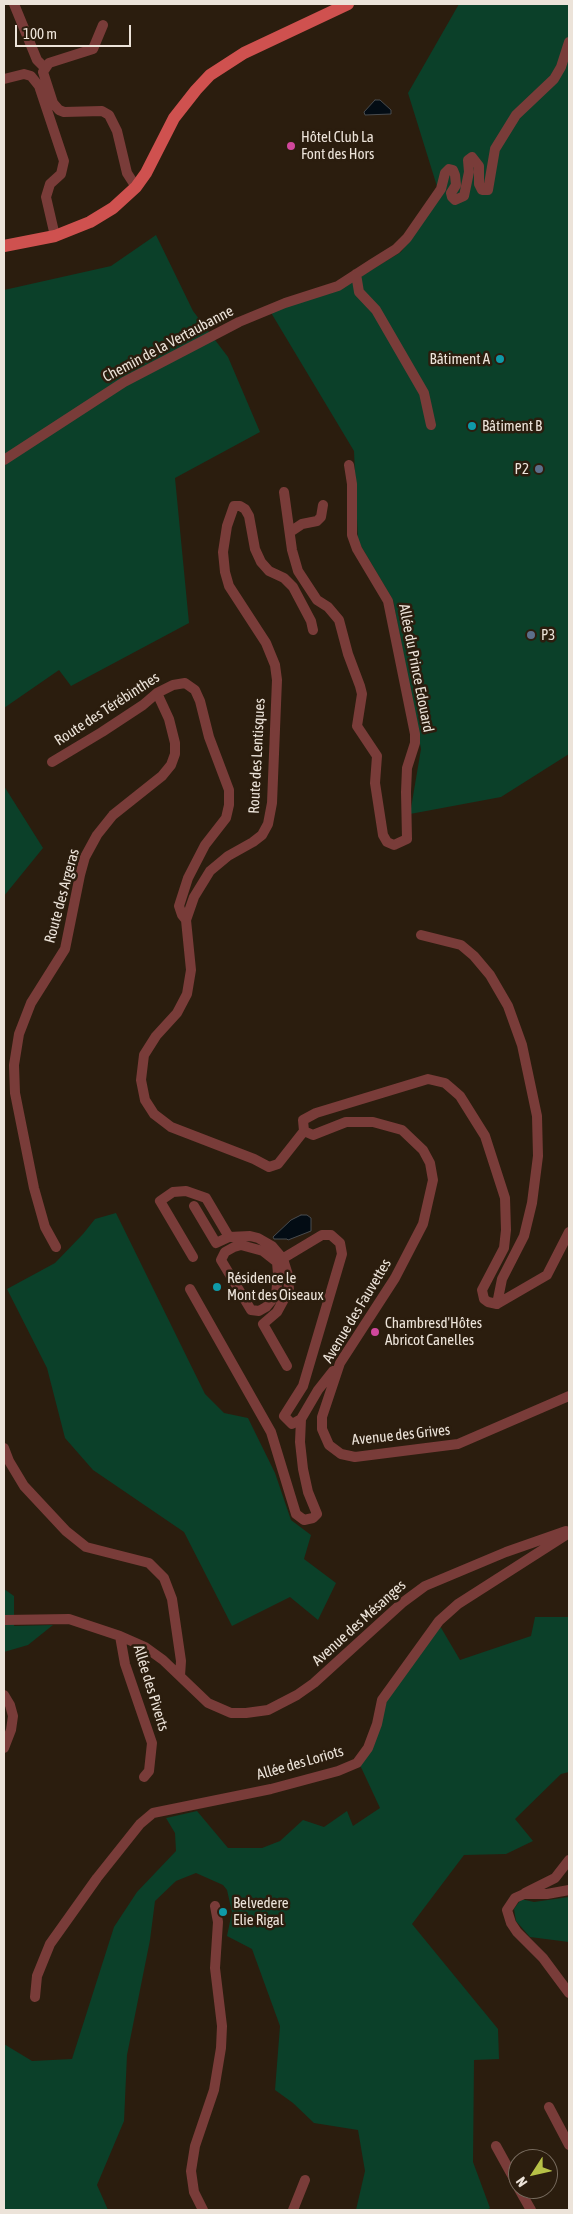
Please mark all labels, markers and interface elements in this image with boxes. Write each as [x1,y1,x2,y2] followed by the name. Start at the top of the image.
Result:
[18,15,134,47] scale bar
[23,25,57,42] text: 100 m
[301,128,374,163] place label: Hôtel Club La Font des Hors
[285,140,297,152] marker: Hôtel Club La Font des Hors
[100,302,236,386] street label: Chemin de la Vertaubanne
[430,350,490,368] place label: Bâtiment A
[494,353,506,365] marker: Bâtiment A
[482,417,542,435] place label: Bâtiment B
[466,420,478,432] marker: Bâtiment B
[515,460,529,478] place label: P2
[533,463,545,475] marker: P2
[395,602,437,734] street label: Allée du Prince Edouard
[541,626,555,644] place label: P3
[525,629,537,641] marker: P3
[51,668,163,750] street label: Route des Térébinthes
[245,698,269,814] street label: Route des Lentisques
[41,847,83,945] street label: Route des Argeras
[319,1256,395,1366] street label: Avenue des Fauvettes
[227,1269,324,1304] place label: Résidence le Mont des Oiseaux
[211,1281,223,1293] marker: Résidence le Mont des Oiseaux
[385,1314,482,1349] place label: Chambresd'Hôtes Abricot Canelles
[369,1326,381,1338] marker: Chambresd'Hôtes Abricot Canelles
[351,1421,451,1449] street label: Avenue des Grives
[309,1576,409,1670] street label: Avenue des Mésanges
[129,1643,173,1733] street label: Allée des Piverts
[255,1742,345,1784] street label: Allée des Loriots
[233,1894,289,1929] place label: Belvedere Elie Rigal
[217,1906,229,1918] marker: Belvedere Elie Rigal
[508,2149,558,2199] north arrow
[513,2174,530,2190] text: N

